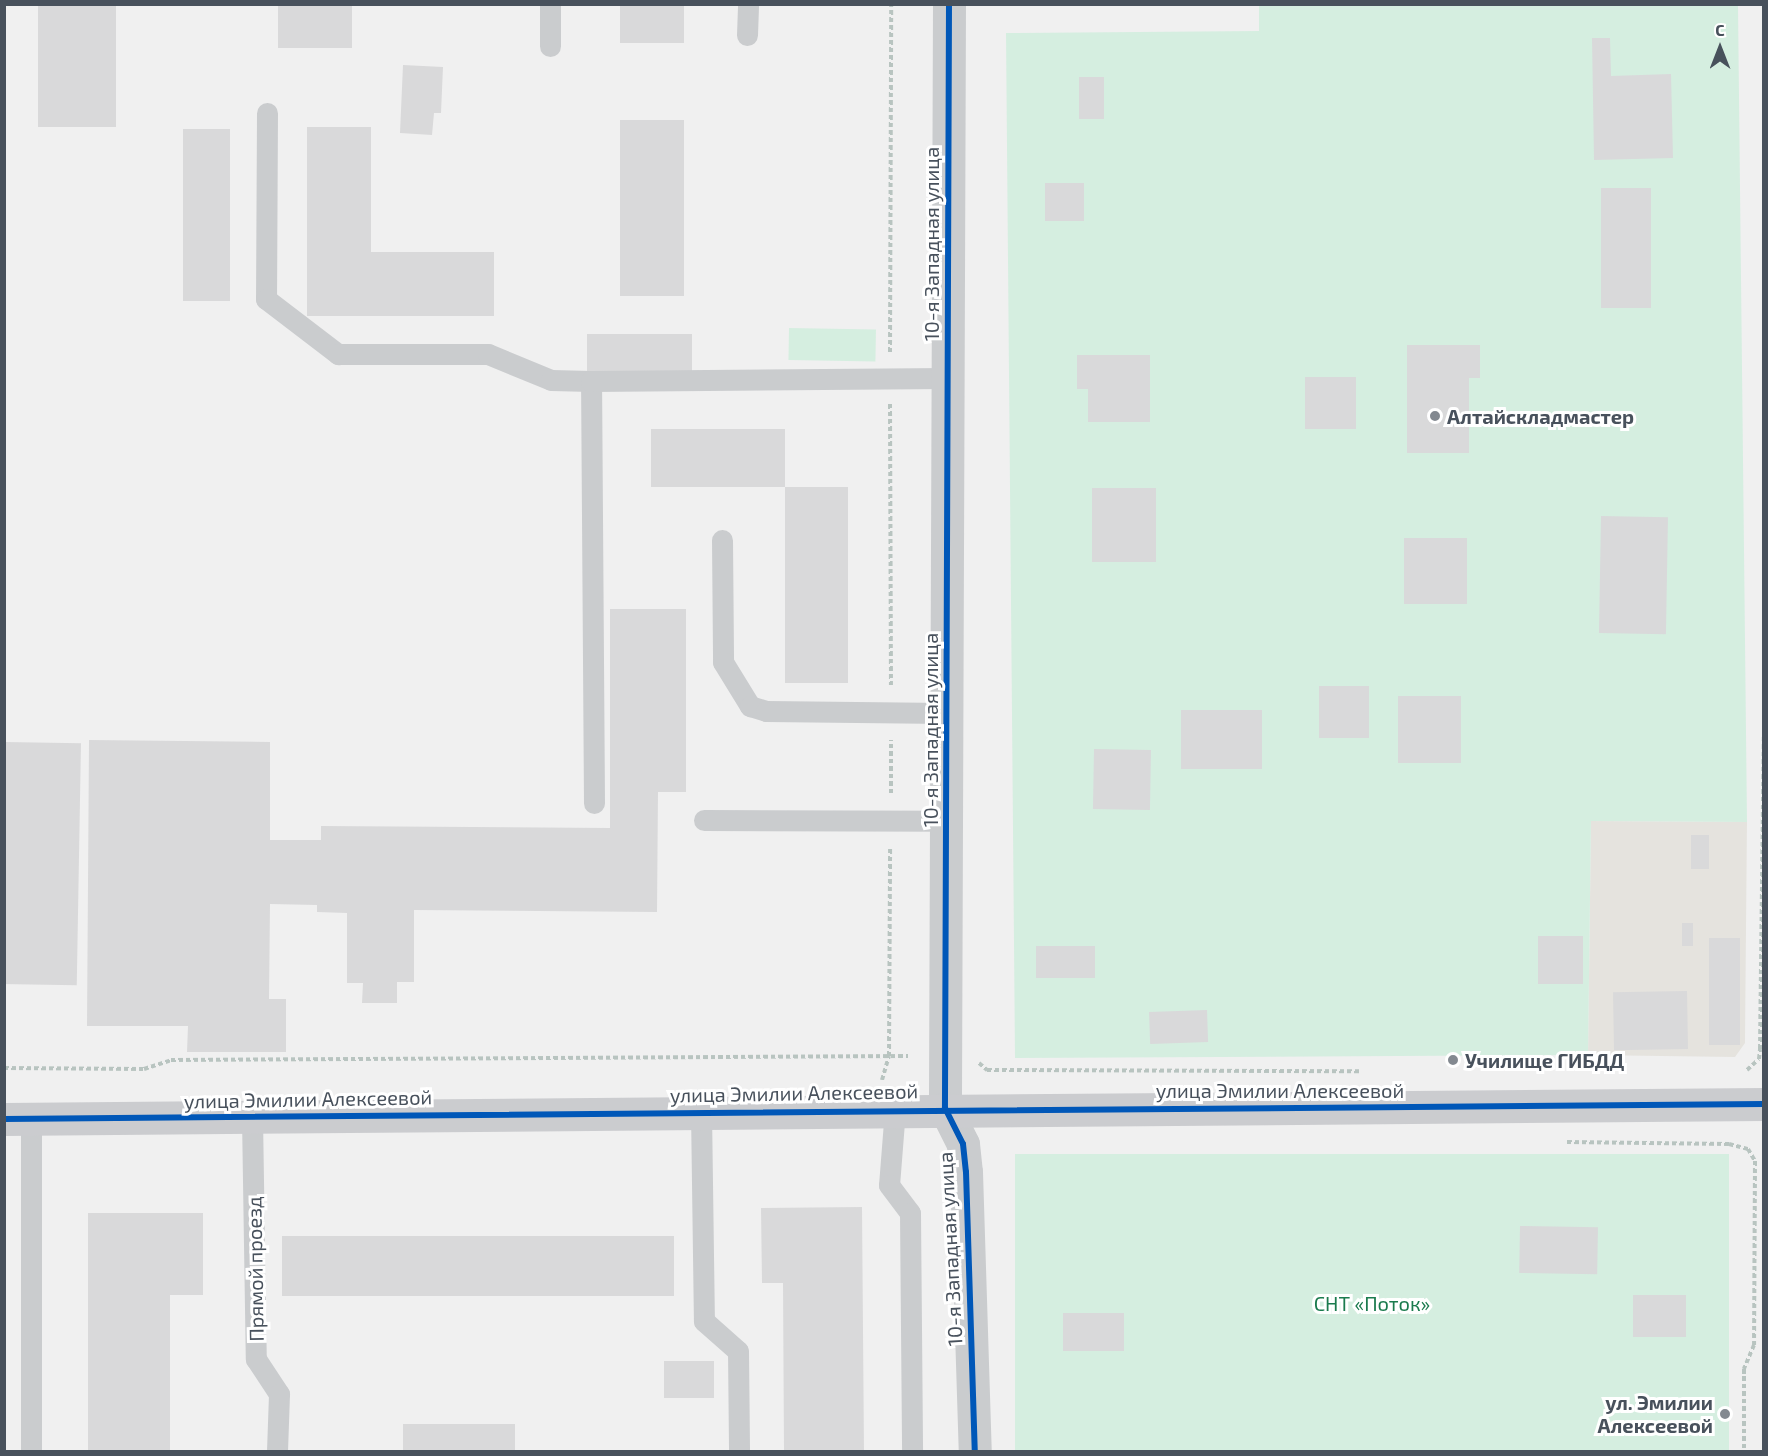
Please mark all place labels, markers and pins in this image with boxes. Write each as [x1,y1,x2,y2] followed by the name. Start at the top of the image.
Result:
[1447,404,1634,428] place label: Алтайскладмастер
[1428,409,1442,423] marker: Алтайскладмастер
[1465,1048,1624,1072] place label: Училище ГИБДД
[1446,1053,1460,1067] marker: Училище ГИБДД
[1597,1390,1713,1437] place label: ул. Эмилии Алексеевой
[1718,1407,1732,1421] marker: ул. Эмилии Алексеевой

